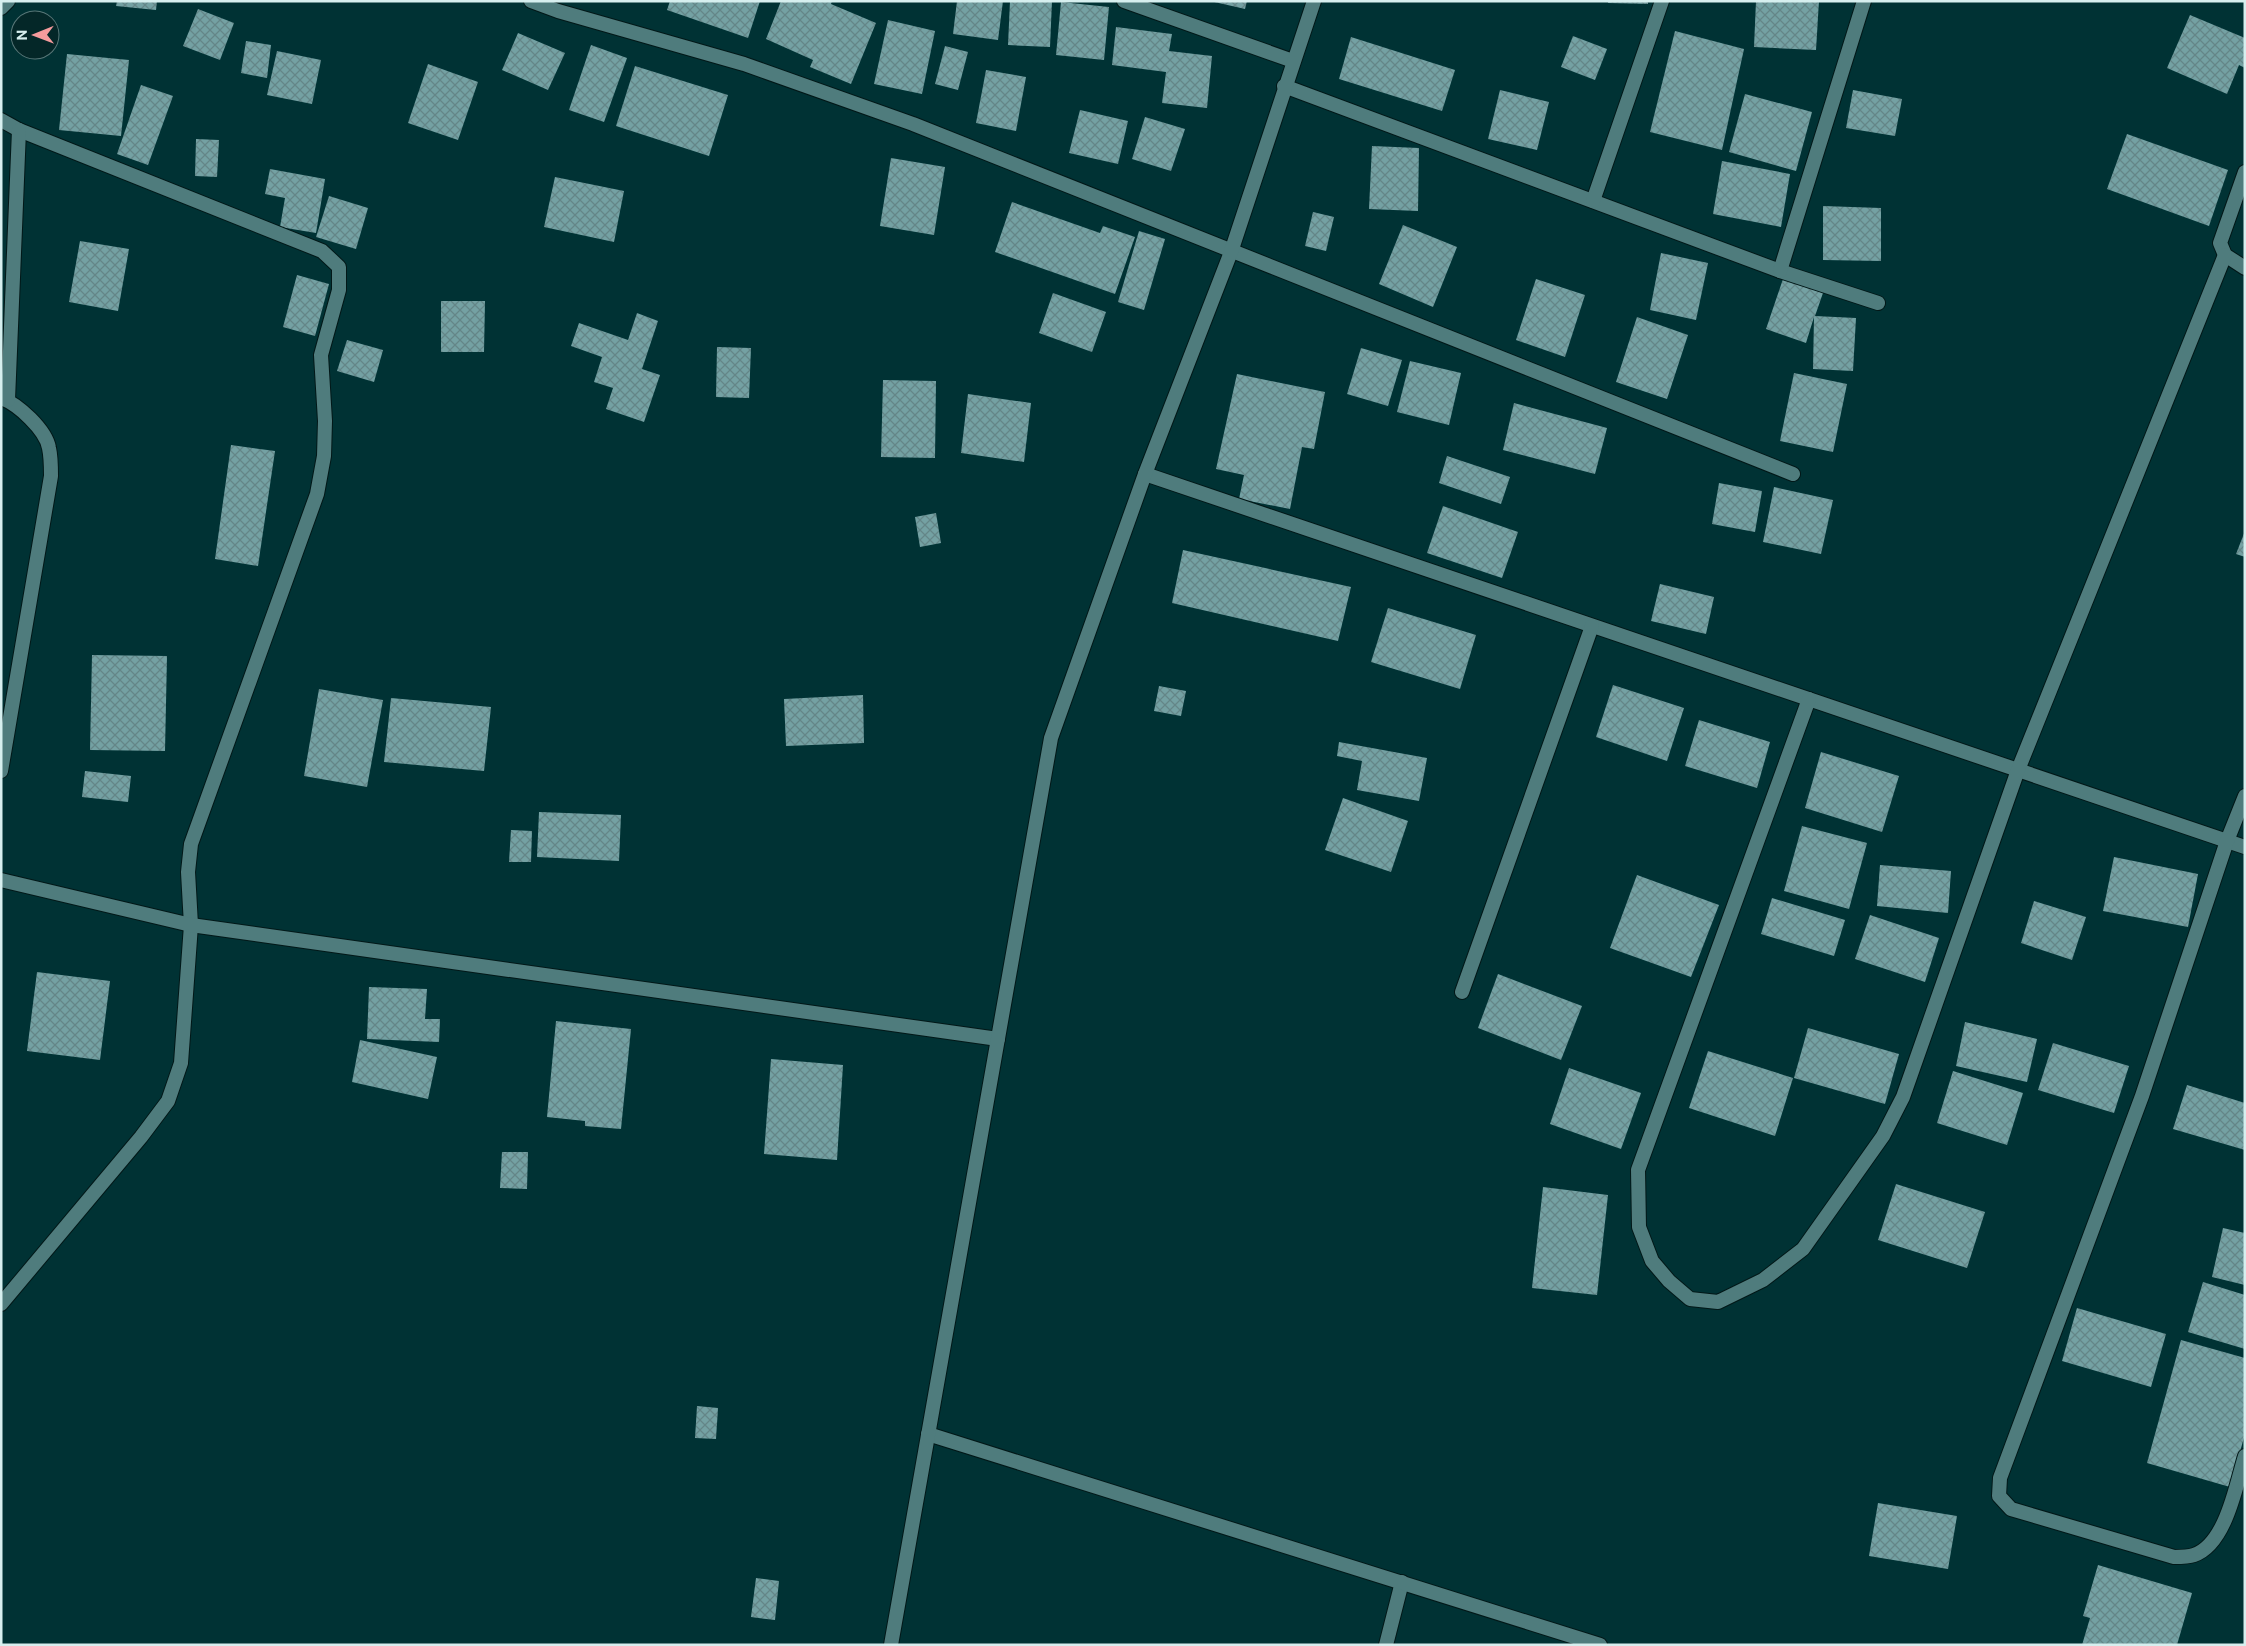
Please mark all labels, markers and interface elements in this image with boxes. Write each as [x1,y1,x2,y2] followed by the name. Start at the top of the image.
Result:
[10,10,60,60] north arrow
[14,30,30,41] text: N

